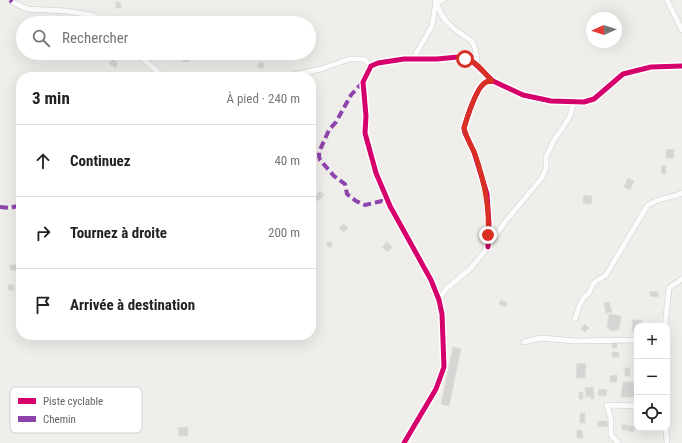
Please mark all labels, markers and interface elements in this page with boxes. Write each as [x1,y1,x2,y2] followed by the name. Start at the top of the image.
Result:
[586,12,622,48] north arrow
[16,16,316,60] search box
[30,27,52,49] icon: search
[62,29,128,47] text: Rechercher
[456,50,474,68] route start
[32,88,70,108] text: 3 min
[226,91,300,106] text: À pied · 240 m
[32,150,54,172] icon: ahead
[70,152,131,170] text: Continuez
[274,153,300,168] text: 40 m
[32,222,54,244] icon: right
[70,224,167,242] text: Tournez à droite
[268,225,300,240] text: 200 m
[479,226,497,244] route end
[32,294,54,316] icon: arrive
[70,296,195,314] text: Arrivée à destination
[634,323,670,431] map controls
[634,323,670,359] button: +
[634,359,670,395] button: −
[10,387,142,433] legend
[43,395,103,408] text: Piste cyclable
[634,395,670,431] button: locate
[43,413,76,426] text: Chemin

